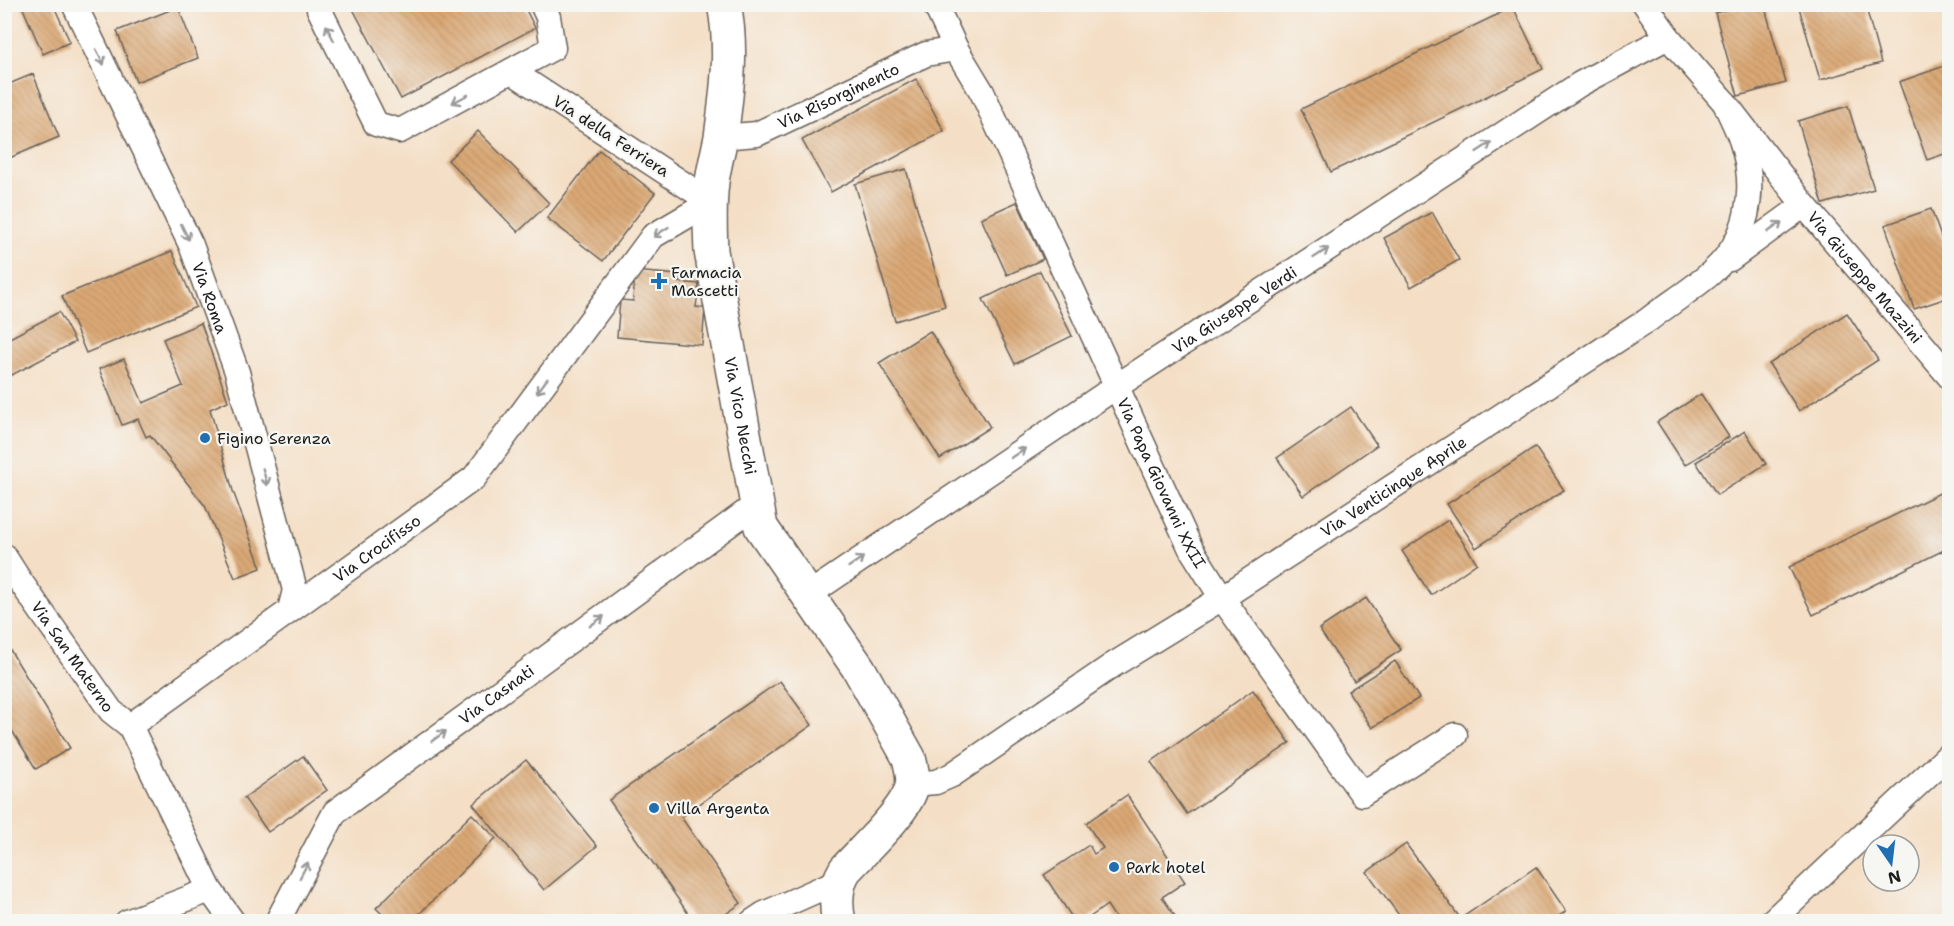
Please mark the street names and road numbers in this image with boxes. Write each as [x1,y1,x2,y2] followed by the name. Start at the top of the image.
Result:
[774,58,902,133] street label: Via Risorgimento
[549,90,673,182] street label: Via della Ferriera
[1803,206,1927,348] street label: Via Giuseppe Mazzini
[188,259,233,336] street label: Via Roma
[1168,261,1301,358] street label: Via Giuseppe Verdi
[720,355,762,476] street label: Via Vico Necchi
[1113,394,1211,572] street label: Via Papa Giovanni XXII
[1316,431,1470,541] street label: Via Venticinque Aprile
[329,509,425,587] street label: Via Crocifisso
[27,597,119,716] street label: Via San Materno
[454,660,538,729] street label: Via Casnati

